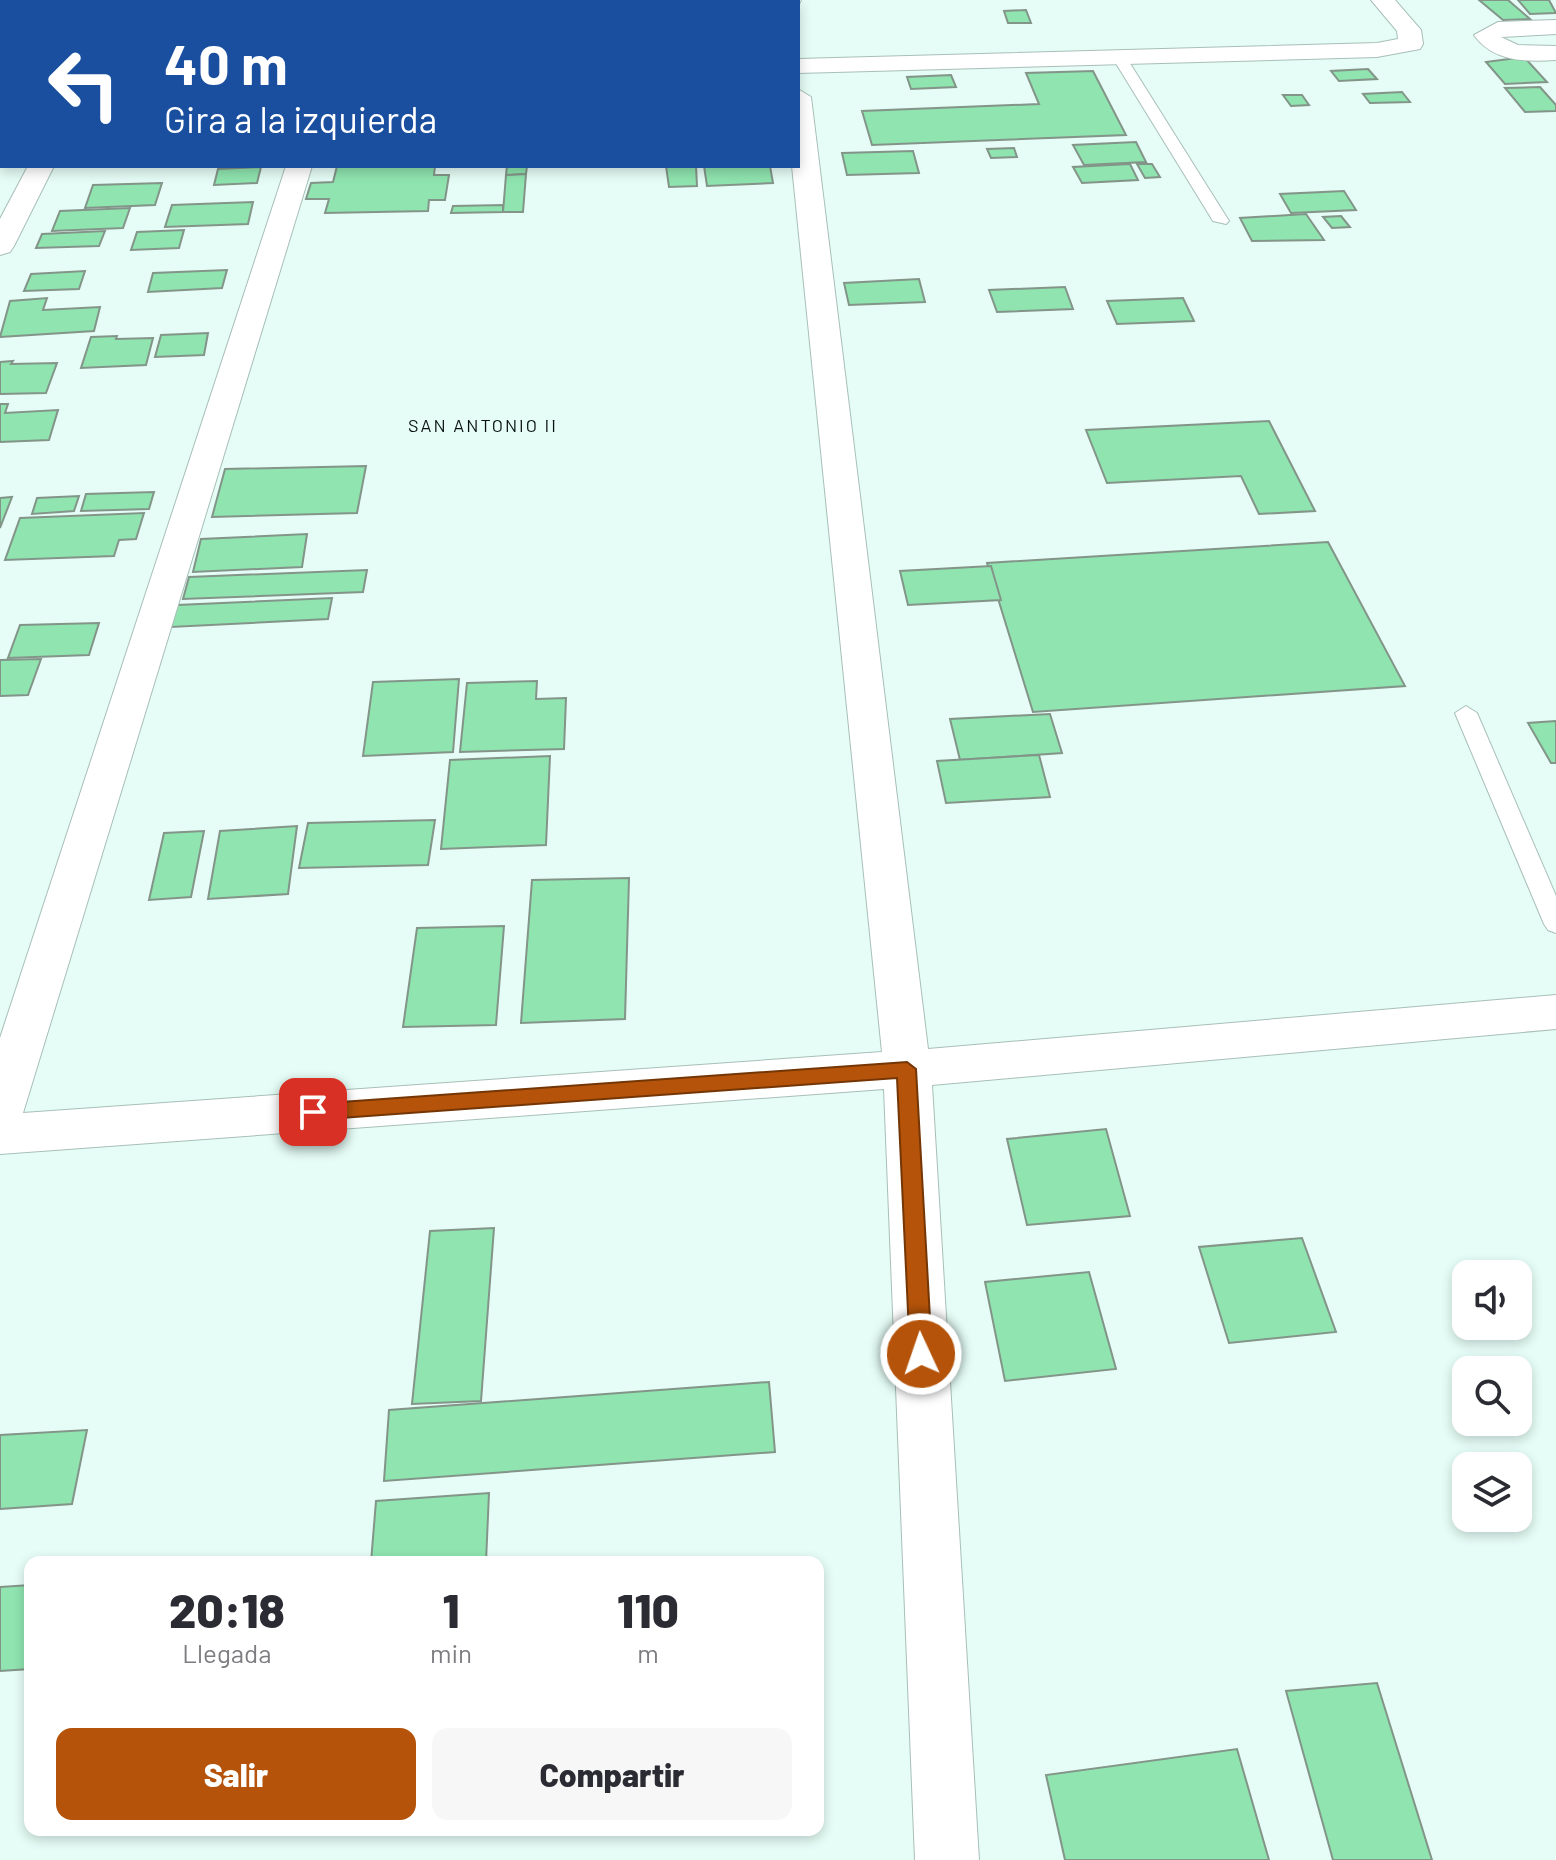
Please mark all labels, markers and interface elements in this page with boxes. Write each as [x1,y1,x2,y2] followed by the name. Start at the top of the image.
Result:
[164,29,288,96] text: 40 m
[32,32,136,136] icon: left
[164,97,437,140] text: Gira a la izquierda
[408,414,558,436] district label: SAN ANTONIO II
[279,1078,347,1146] pin
[291,1090,335,1134] icon: arrive
[1452,1260,1532,1532] map controls
[1452,1260,1532,1340] button: sound
[879,1312,963,1396] position arrow
[1452,1356,1532,1436] button: search
[1452,1452,1532,1532] button: layers
[169,1580,285,1638] text: 20:18
[442,1580,460,1638] text: 1
[617,1580,679,1638] text: 110
[182,1637,272,1668] text: Llegada
[430,1637,472,1668] text: min
[637,1637,659,1668] text: m
[56,1728,416,1820] button: Salir
[432,1728,792,1820] button: Compartir

